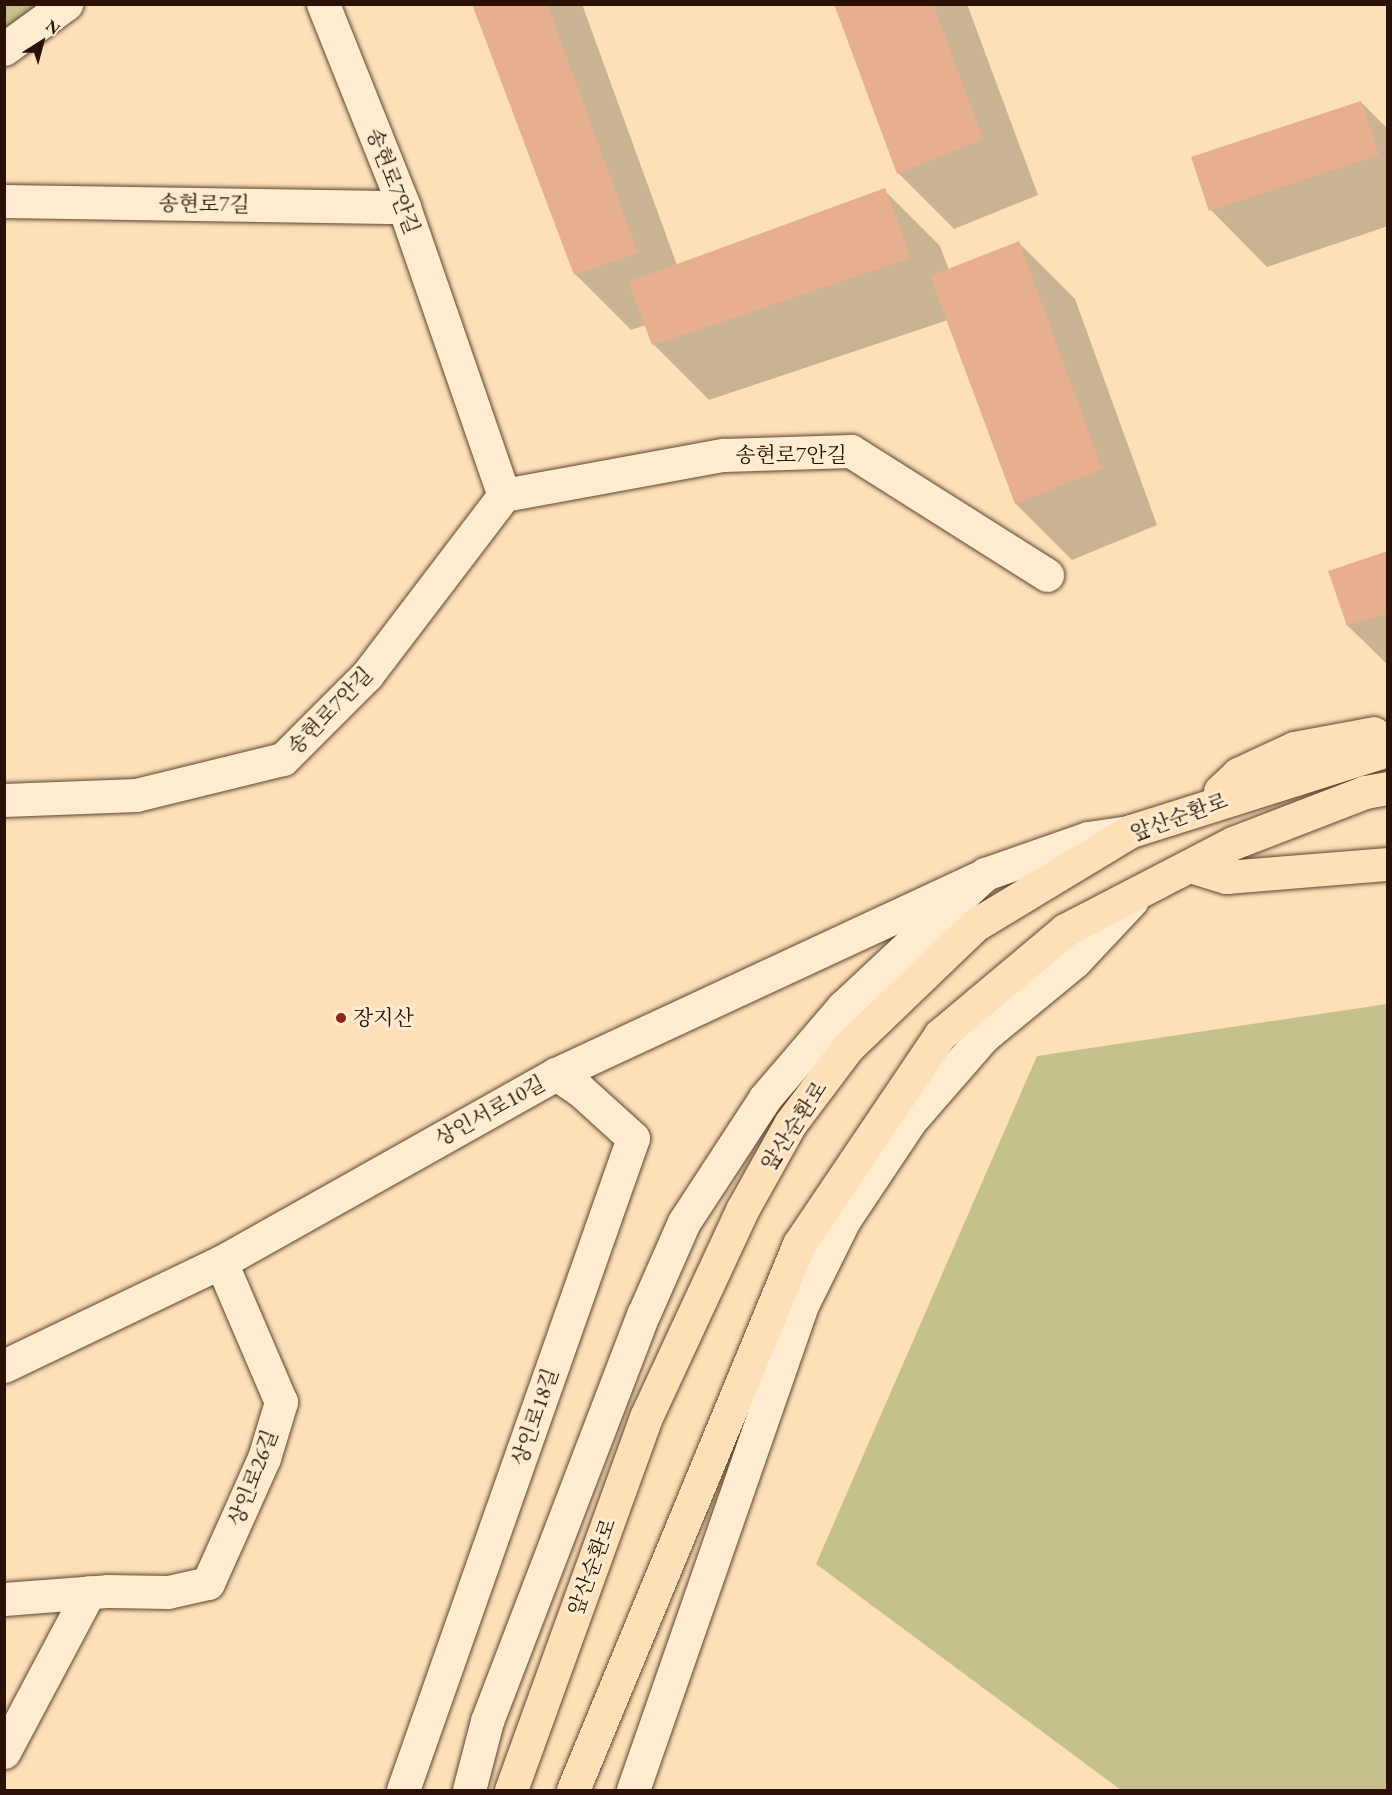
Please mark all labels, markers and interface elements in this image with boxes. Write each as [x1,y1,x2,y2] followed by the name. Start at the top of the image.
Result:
[12,12,72,72] north arrow
[41,15,64,39] text: N
[361,124,425,238] street label: 송현로7안길
[158,191,250,217] street label: 송현로7길
[735,442,847,468] street label: 송현로7안길
[282,662,378,760] street label: 송현로7안길
[1127,788,1231,846] street label: 앞산순환로
[353,1005,414,1031] place label: 장지산
[334,1011,348,1025] marker: 장지산
[431,1071,549,1151] street label: 상인서로10길
[756,1077,832,1175] street label: 앞산순환로
[507,1365,563,1469] street label: 상인로18길
[223,1426,283,1530] street label: 상인로26길
[563,1515,621,1619] street label: 앞산순환로

